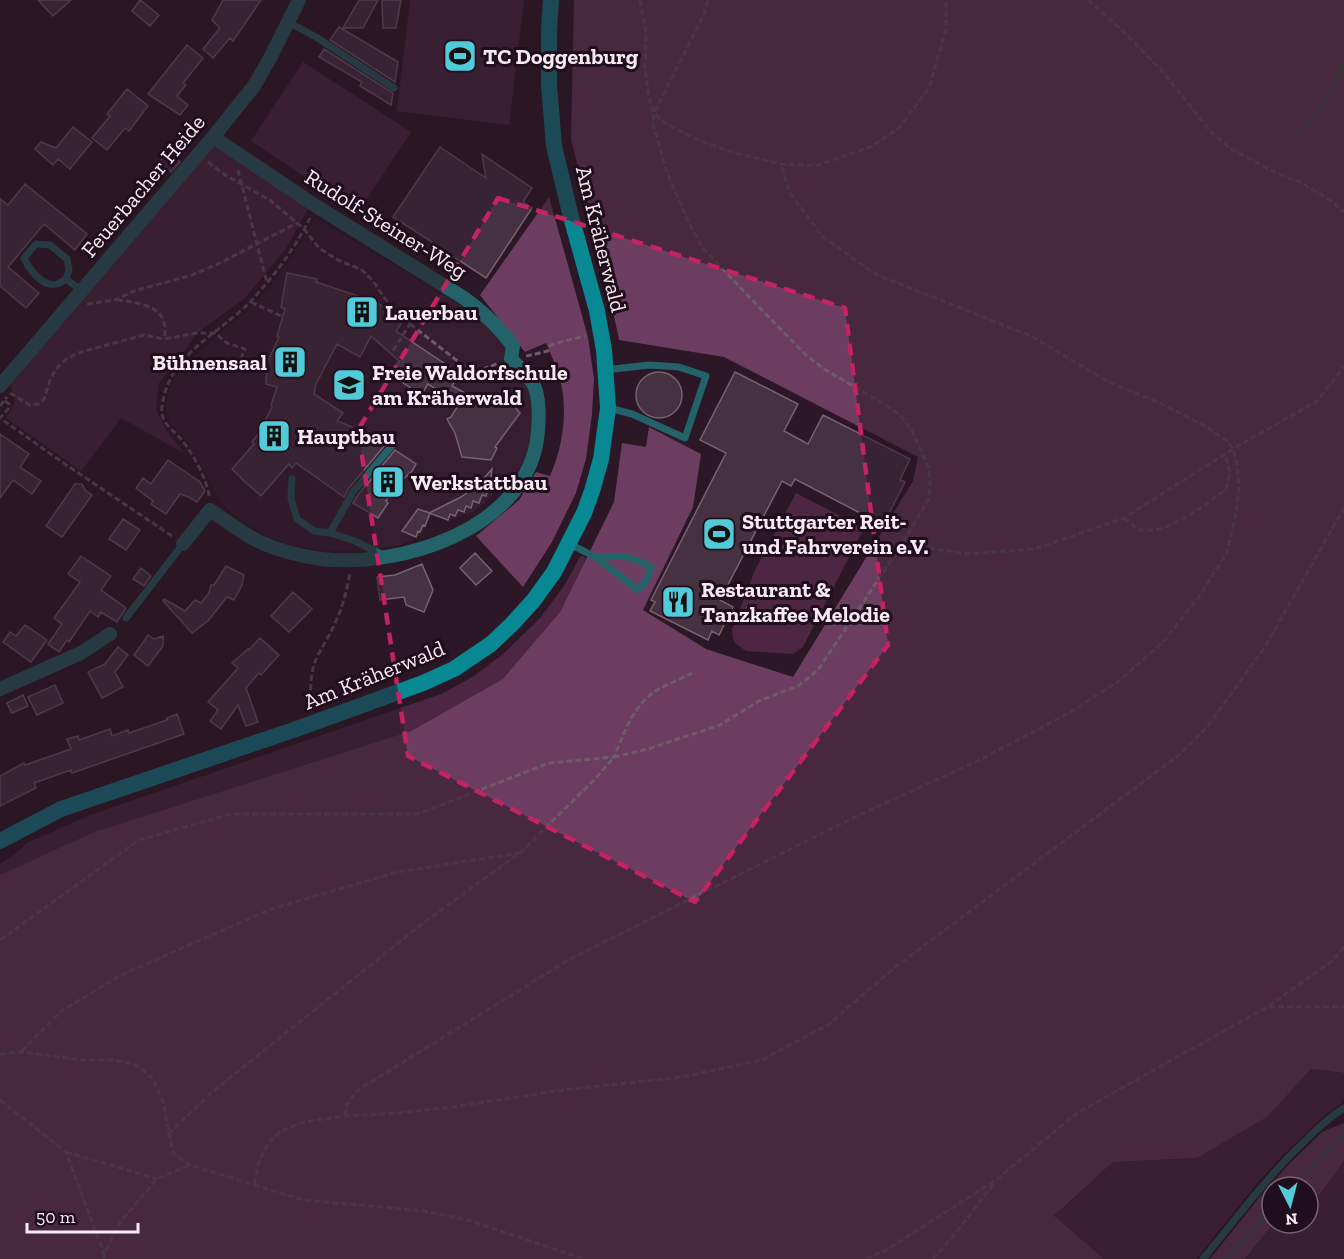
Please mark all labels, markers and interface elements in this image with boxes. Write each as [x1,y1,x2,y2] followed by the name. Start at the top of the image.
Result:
[442,38,478,74] sports icon: TC Doggenburg
[483,43,639,70] place label: TC Doggenburg
[75,109,211,263] street label: Feuerbacher Heide
[300,163,472,285] street label: Rudolf-Steiner-Weg
[570,163,632,315] street label: Am Kräherwald
[344,294,380,330] building icon: Lauerbau
[385,299,478,326] place label: Lauerbau
[272,344,308,380] building icon: Bühnensaal
[152,349,267,376] place label: Bühnensaal
[372,359,568,411] place label: Freie Waldorfschule am Kräherwald
[331,367,367,403] school or university icon: Freie Waldorfschule am Kräherwald
[256,418,292,454] building icon: Hauptbau
[297,423,395,450] place label: Hauptbau
[370,464,406,500] building icon: Werkstattbau
[411,469,548,496] place label: Werkstattbau
[742,508,929,560] place label: Stuttgarter Reit- und Fahrverein e.V.
[701,516,737,552] sports icon: Stuttgarter Reit- und Fahrverein e.V.
[701,576,890,628] place label: Restaurant & Tanzkaffee Melodie
[660,584,696,620] restaurant icon: Restaurant & Tanzkaffee Melodie
[300,634,448,716] street label: Am Kräherwald
[1260,1175,1320,1235] north arrow
[27,1196,138,1234] scale bar
[36,1206,76,1228] text: 50 m
[1284,1209,1299,1230] text: N

